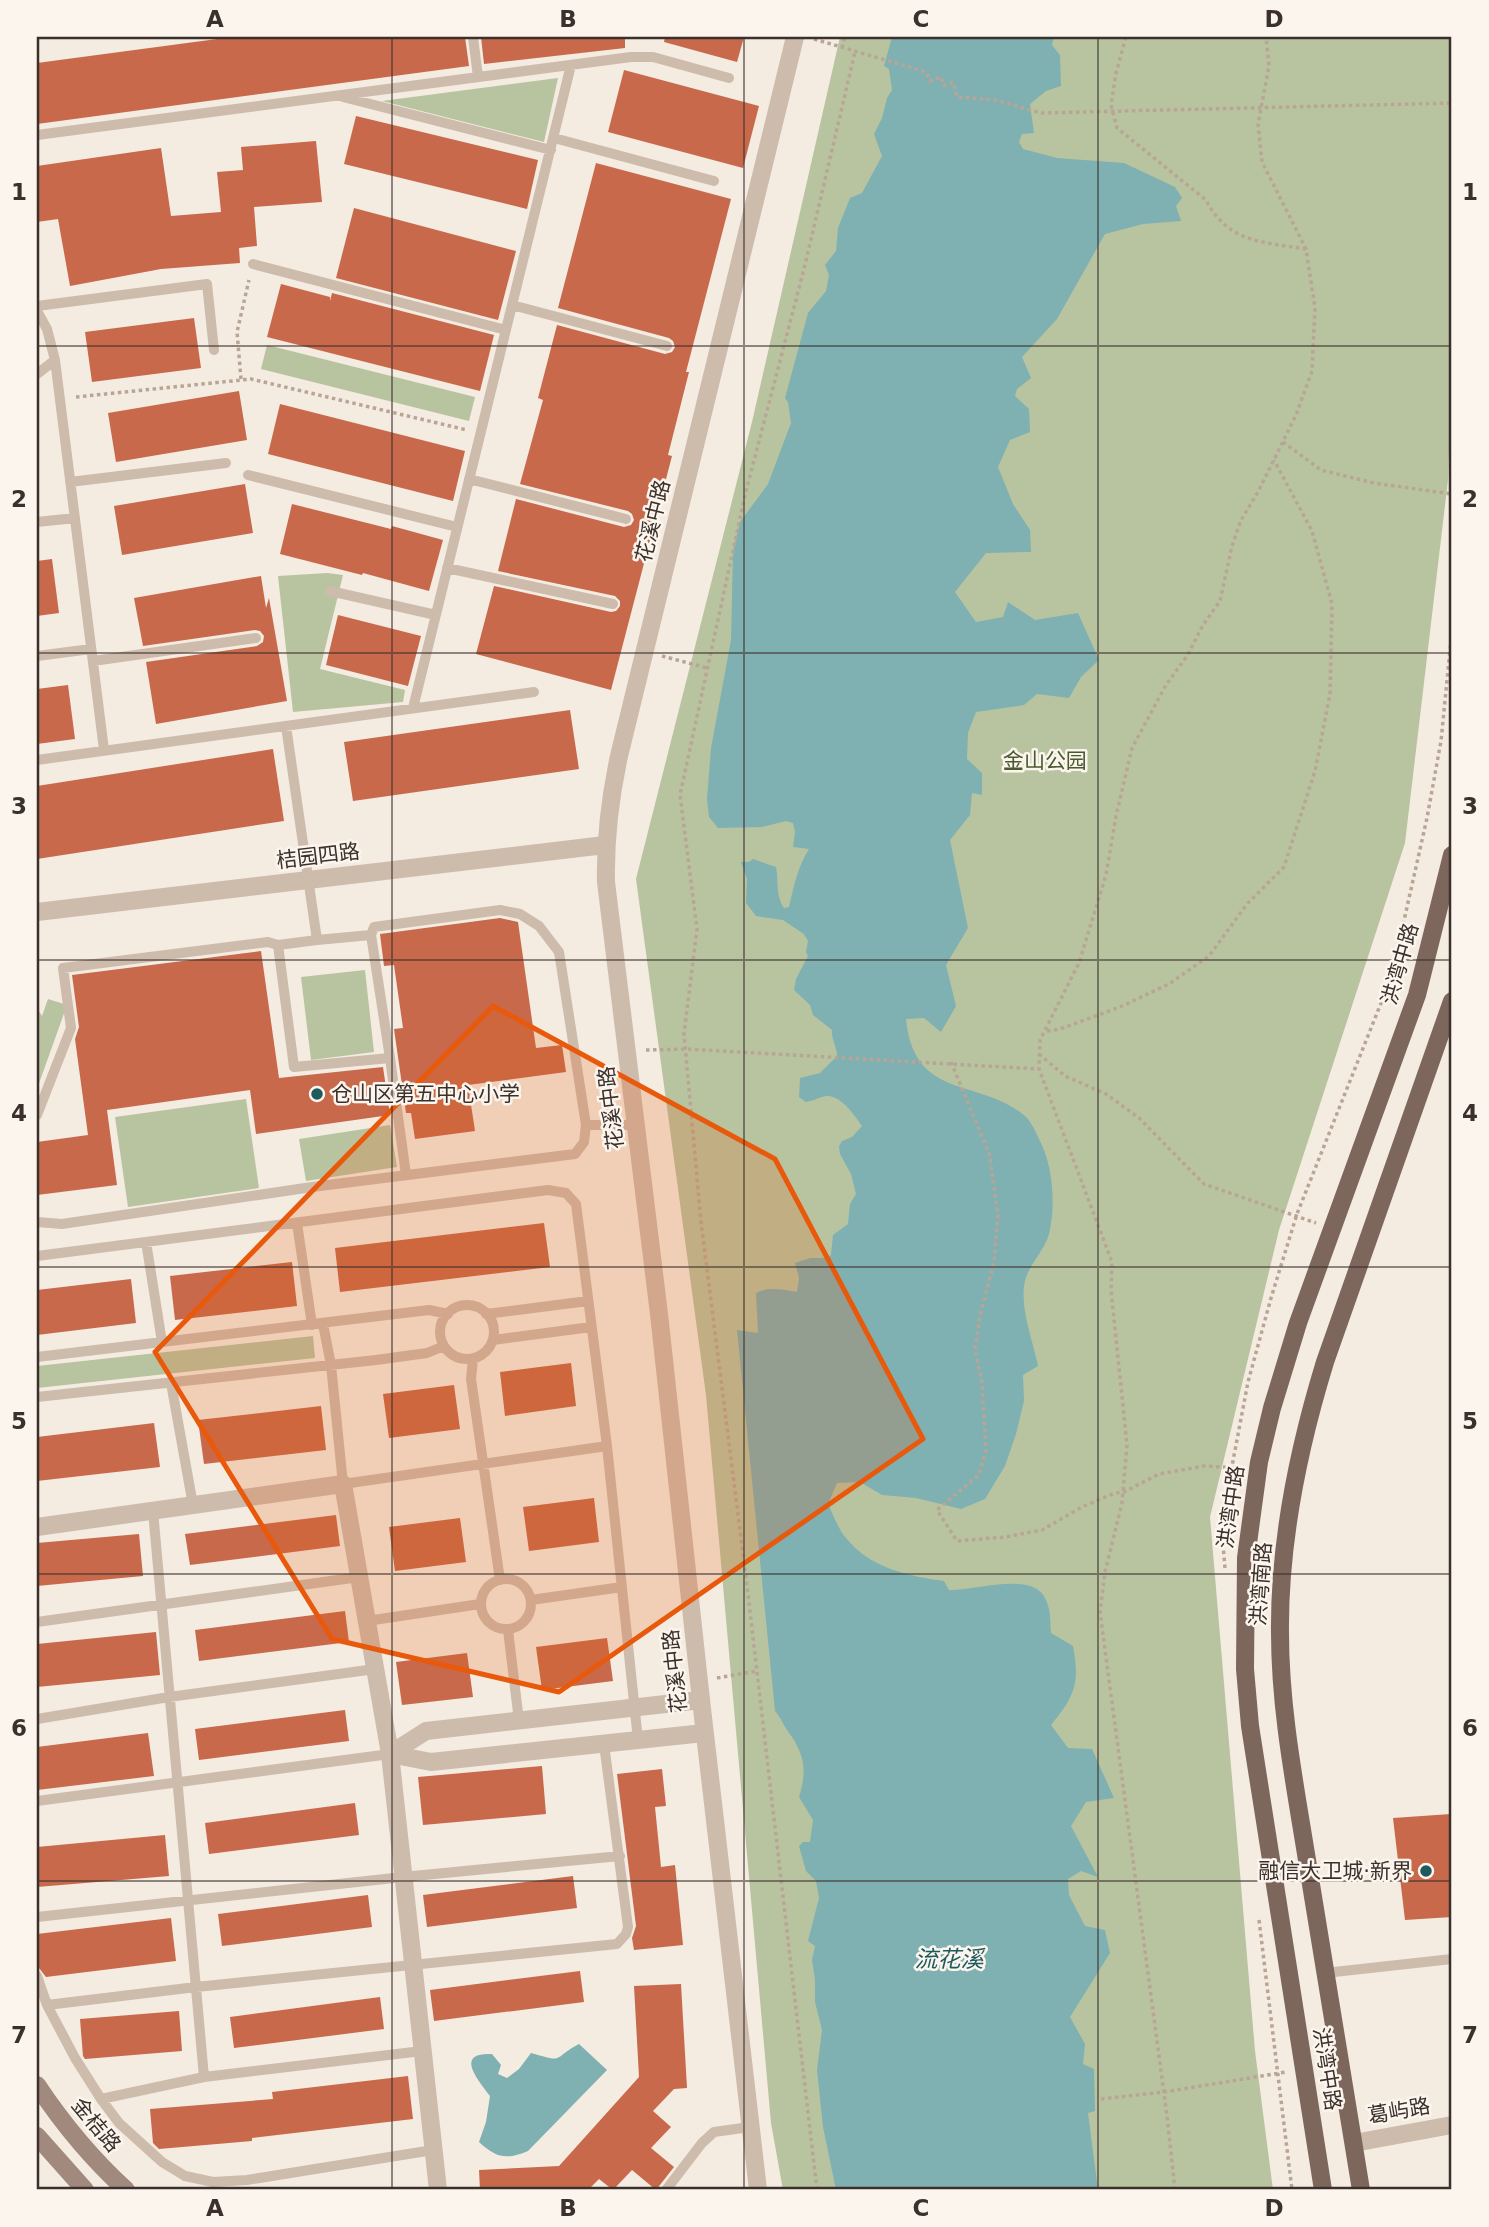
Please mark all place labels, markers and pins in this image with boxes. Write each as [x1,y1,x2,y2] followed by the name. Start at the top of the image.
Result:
[331,1082,520,1106] place label: 仓山区第五中心小学
[309,1086,325,1102] marker: 仓山区第五中心小学
[1258,1859,1412,1883] place label: 融信大卫城·新界
[1418,1863,1434,1879] marker: 融信大卫城·新界

